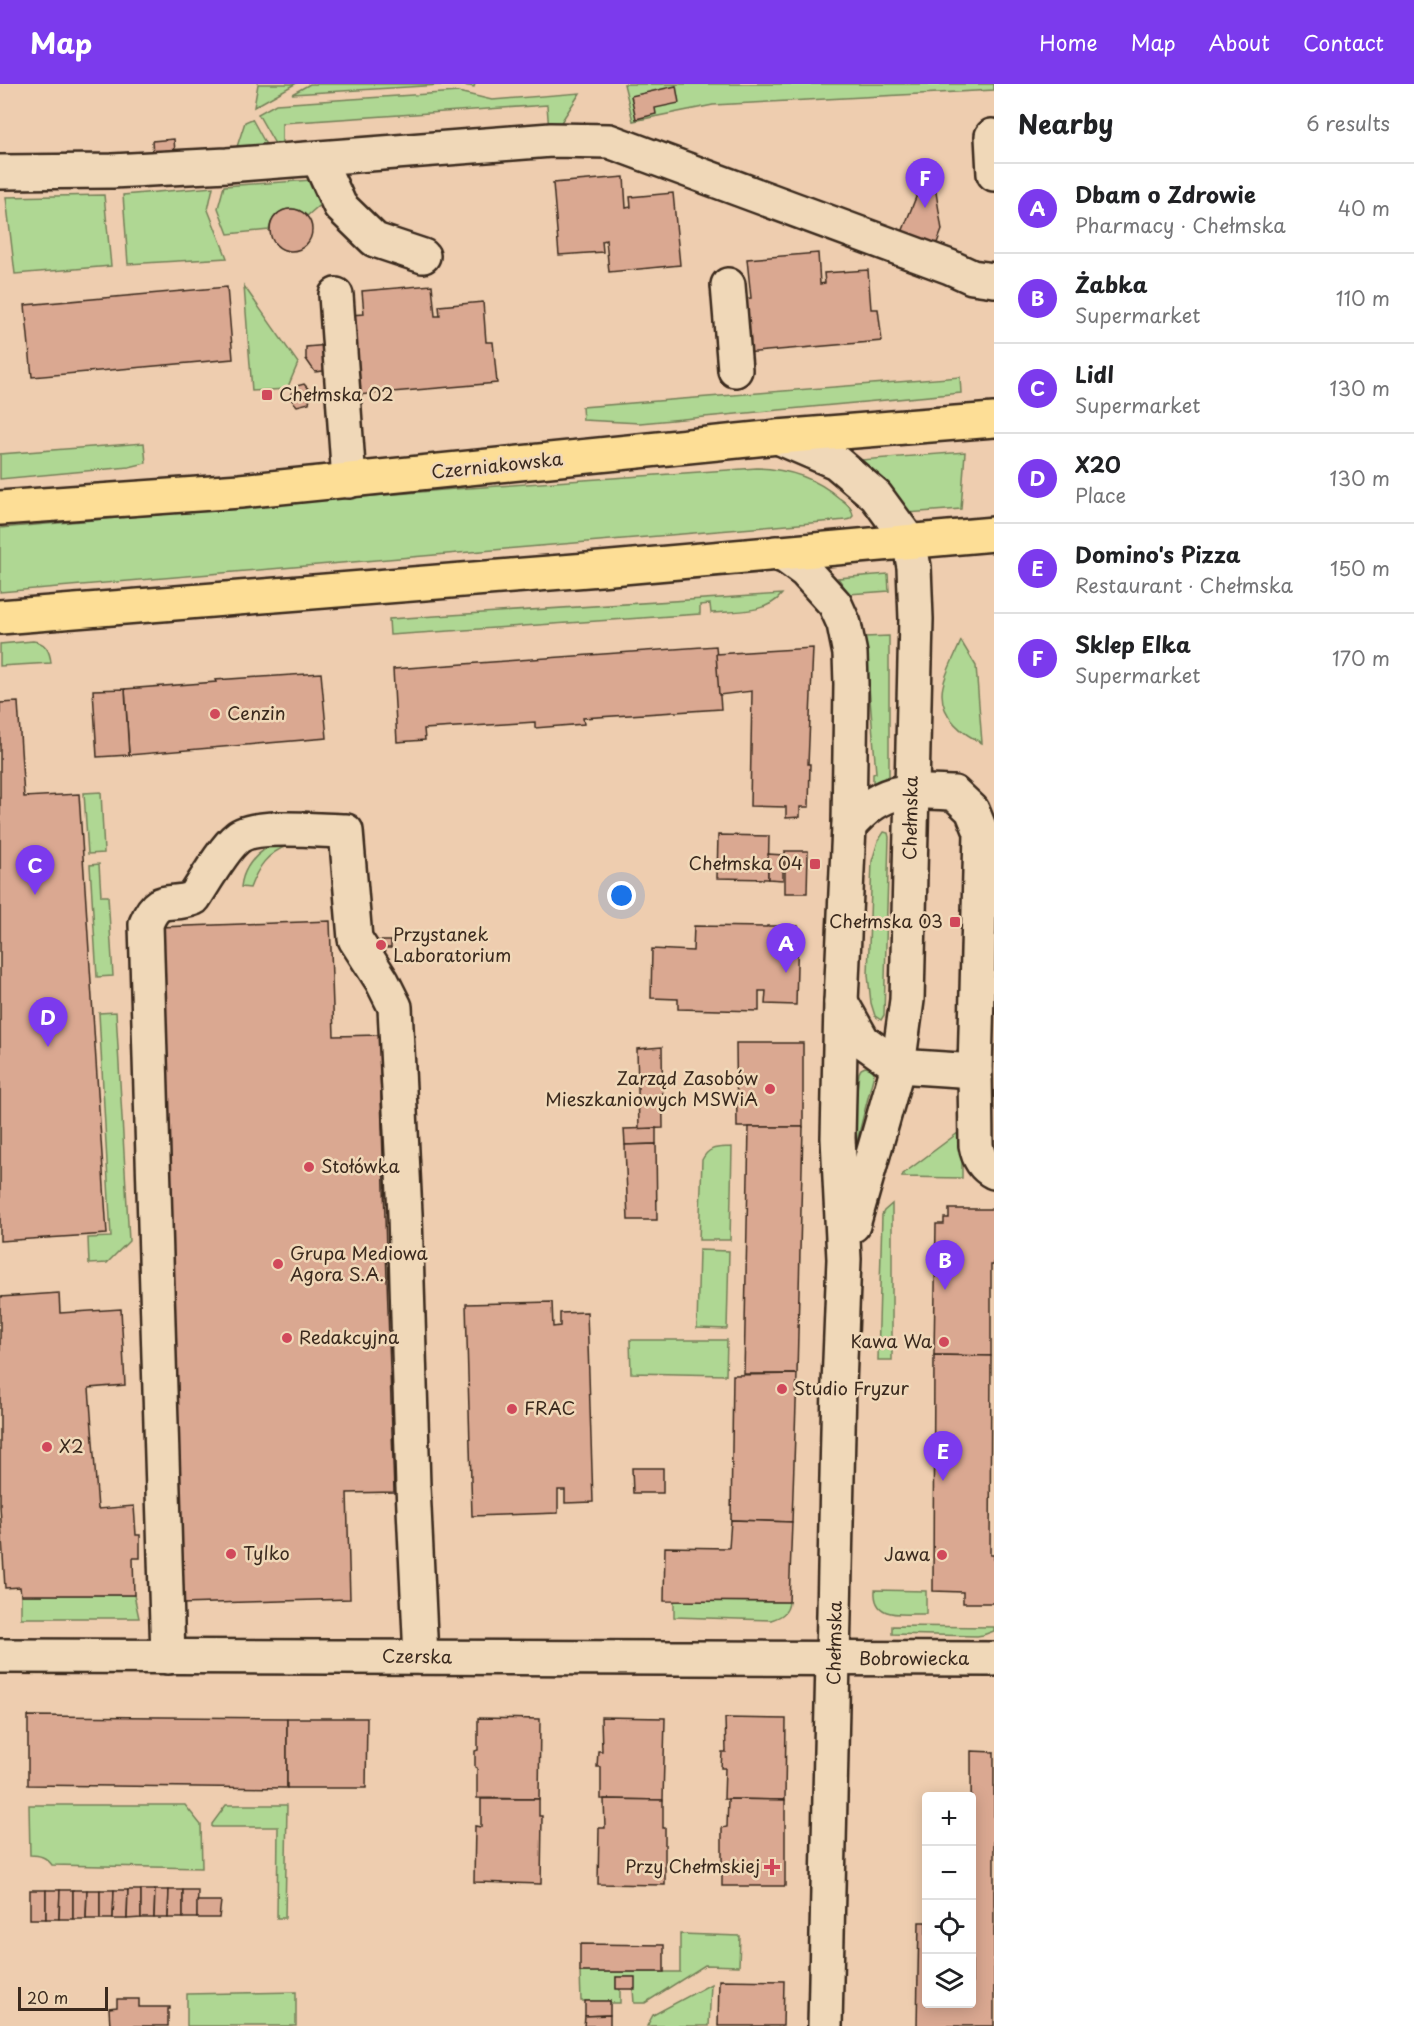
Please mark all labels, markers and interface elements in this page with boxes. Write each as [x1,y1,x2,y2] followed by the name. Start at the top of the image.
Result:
[30,21,92,64] text: Map
[1039,26,1098,58] text: Home
[1131,26,1176,58] text: Map
[1209,26,1270,58] text: About
[1303,26,1384,58] text: Contact
[1018,104,1113,143] text: Nearby
[1306,108,1390,138] text: 6 results
[906,158,944,208] pin: F
[1075,177,1256,210] text: Dbam o Zdrowie
[1030,193,1045,223] text: A
[1338,193,1390,223] text: 40 m
[1075,210,1286,240] text: Pharmacy · Chełmska
[1075,267,1148,300] text: Żabka
[1031,283,1044,313] text: B
[1336,283,1390,313] text: 110 m
[1075,300,1201,330] text: Supermarket
[1075,357,1114,390] text: Lidl
[1030,373,1045,403] text: C
[1330,373,1390,403] text: 130 m
[279,380,394,407] place label: Chełmska 02
[260,388,274,402] marker: Chełmska 02
[1075,390,1201,420] text: Supermarket
[430,444,565,485] street label: Czerniakowska
[1075,447,1121,480] text: X20
[1030,463,1045,493] text: D
[1330,463,1390,493] text: 130 m
[1075,480,1126,510] text: Place
[1075,537,1241,570] text: Domino's Pizza
[1031,553,1044,583] text: E
[1330,553,1390,583] text: 150 m
[1075,570,1293,600] text: Restaurant · Chełmska
[1075,627,1191,660] text: Sklep Elka
[1032,643,1043,673] text: F
[1332,643,1390,673] text: 170 m
[1075,660,1201,690] text: Supermarket
[227,699,286,726] place label: Cenzin
[208,707,222,721] marker: Cenzin
[895,775,924,860] street label: Chełmska
[15,846,54,895] pin: C
[689,849,803,876] place label: Chełmska 04
[808,857,822,871] marker: Chełmska 04
[607,881,636,910] your location
[829,907,943,934] place label: Chełmska 03
[948,915,962,929] marker: Chełmska 03
[393,920,511,968] place label: Przystanek Laboratorium
[766,924,806,973] pin: A
[374,938,388,952] marker: Przystanek Laboratorium
[28,998,68,1047] pin: D
[545,1064,758,1112] place label: Zarząd Zasobów Mieszkaniowych MSWiA
[763,1082,777,1096] marker: Zarząd Zasobów Mieszkaniowych MSWiA
[321,1152,400,1179] place label: Stołówka
[302,1160,316,1174] marker: Stołówka
[290,1239,429,1287] place label: Grupa Mediowa Agora S.A.
[926,1240,964,1290] pin: B
[271,1257,285,1271] marker: Grupa Mediowa Agora S.A.
[299,1323,400,1350] place label: Redakcyjna
[851,1327,933,1354] place label: Kawa Wa
[280,1331,294,1345] marker: Redakcyjna
[937,1335,951,1349] marker: Kawa Wa
[794,1374,909,1401] place label: Studio Fryzur
[775,1382,789,1396] marker: Studio Fryzur
[524,1394,575,1421] place label: FRAC
[505,1402,519,1416] marker: FRAC
[59,1432,84,1459] place label: X2
[924,1432,962,1481] pin: E
[40,1440,54,1454] marker: X2
[243,1539,290,1566] place label: Tylko
[884,1540,931,1567] place label: Jawa
[224,1547,238,1561] marker: Tylko
[935,1548,949,1562] marker: Jawa
[819,1600,848,1685] street label: Chełmska
[382,1641,453,1670] street label: Czerska
[859,1644,970,1671] street label: Bobrowiecka
[922,1792,976,2008] map controls
[922,1792,976,1846] button: +
[922,1846,976,1900] button: −
[625,1852,760,1879] place label: Przy Chełmskiej
[765,1860,779,1874] marker: Przy Chełmskiej
[922,1900,976,1954] button: locate
[922,1954,976,2008] button: layers
[18,1984,108,2012] scale bar
[27,1985,68,2009] text: 20 m

